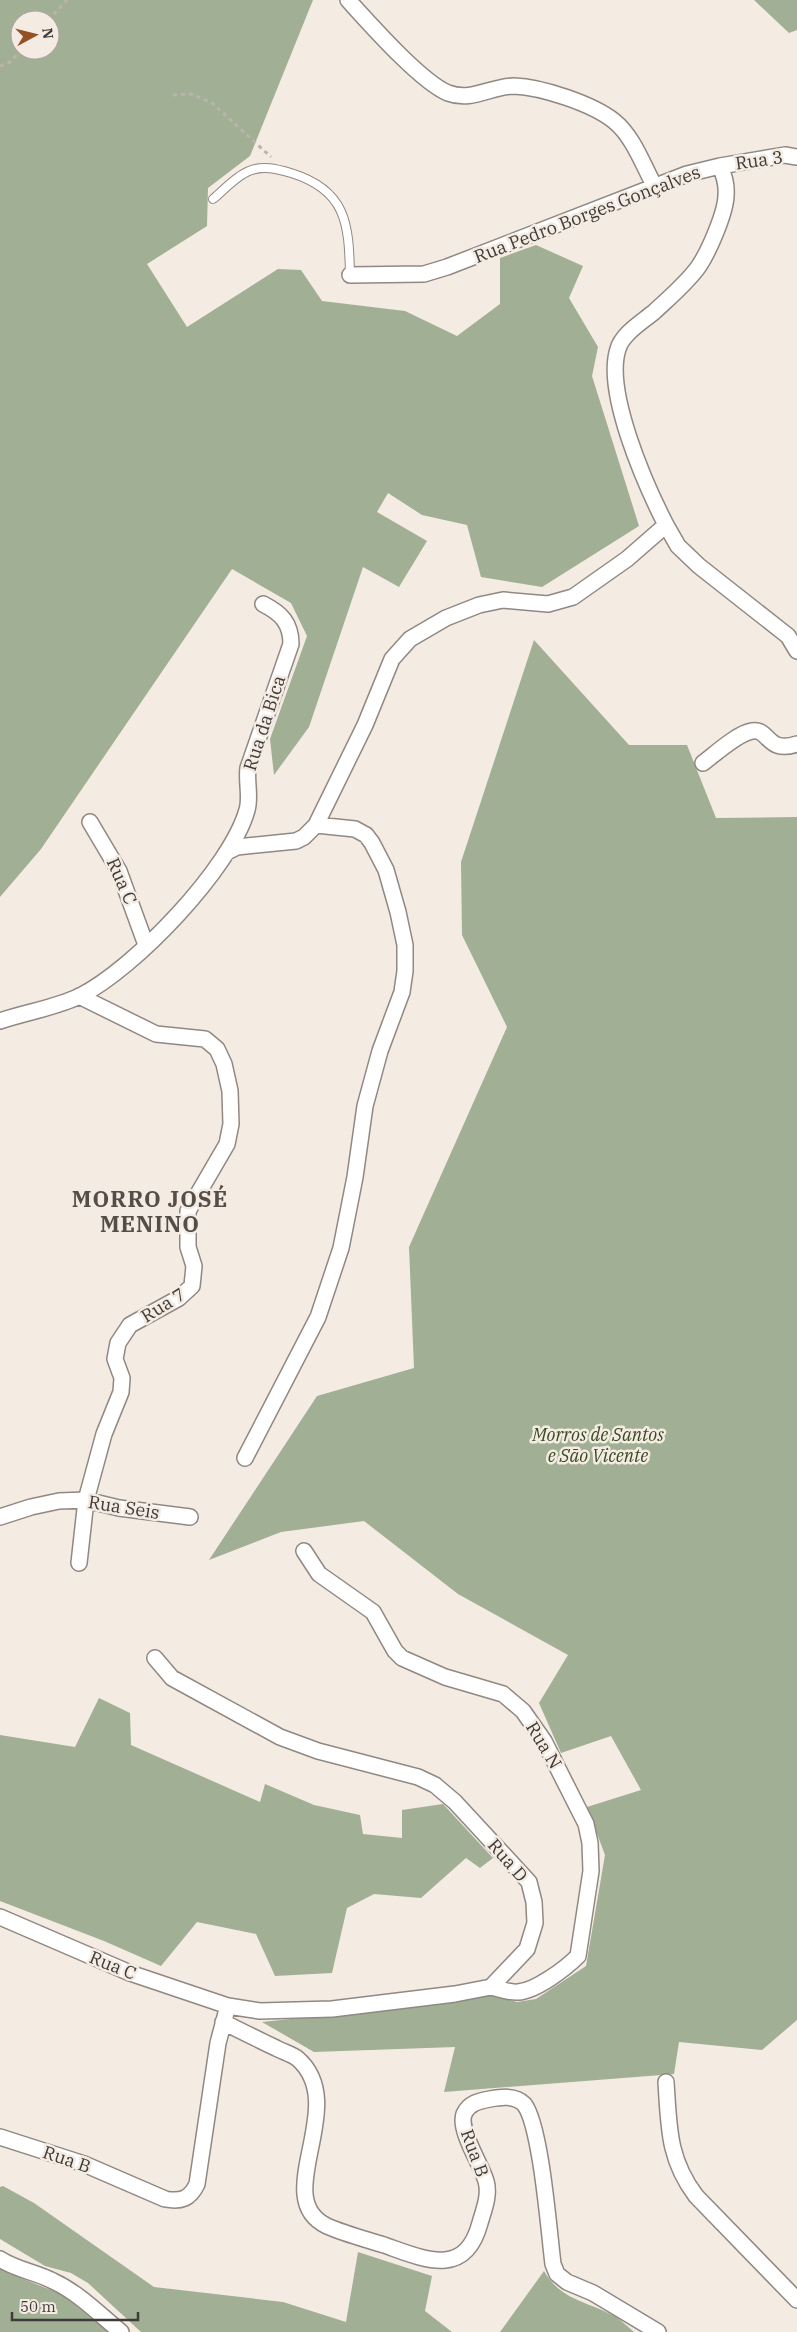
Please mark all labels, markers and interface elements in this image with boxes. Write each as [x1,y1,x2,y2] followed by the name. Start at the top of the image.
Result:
[10,10,60,60] north arrow
[38,27,58,40] text: N
[734,145,784,175] street label: Rua 3
[471,160,703,268] street label: Rua Pedro Borges Gonçalves
[238,672,290,774] street label: Rua da Bica
[102,854,142,908] street label: Rua C
[72,1184,228,1238] district label: MORRO JOSÉ MENINO
[137,1283,189,1327] street label: Rua 7
[531,1423,664,1467] park label: Morros de Santos e São Vicente
[87,1490,161,1524] street label: Rua Seis
[521,1717,567,1773] street label: Rua N
[483,1834,533,1886] street label: Rua D
[86,1945,140,1985] street label: Rua C
[456,2126,494,2180] street label: Rua B
[40,2140,94,2178] street label: Rua B
[12,2290,139,2322] scale bar
[20,2297,56,2316] text: 50 m

